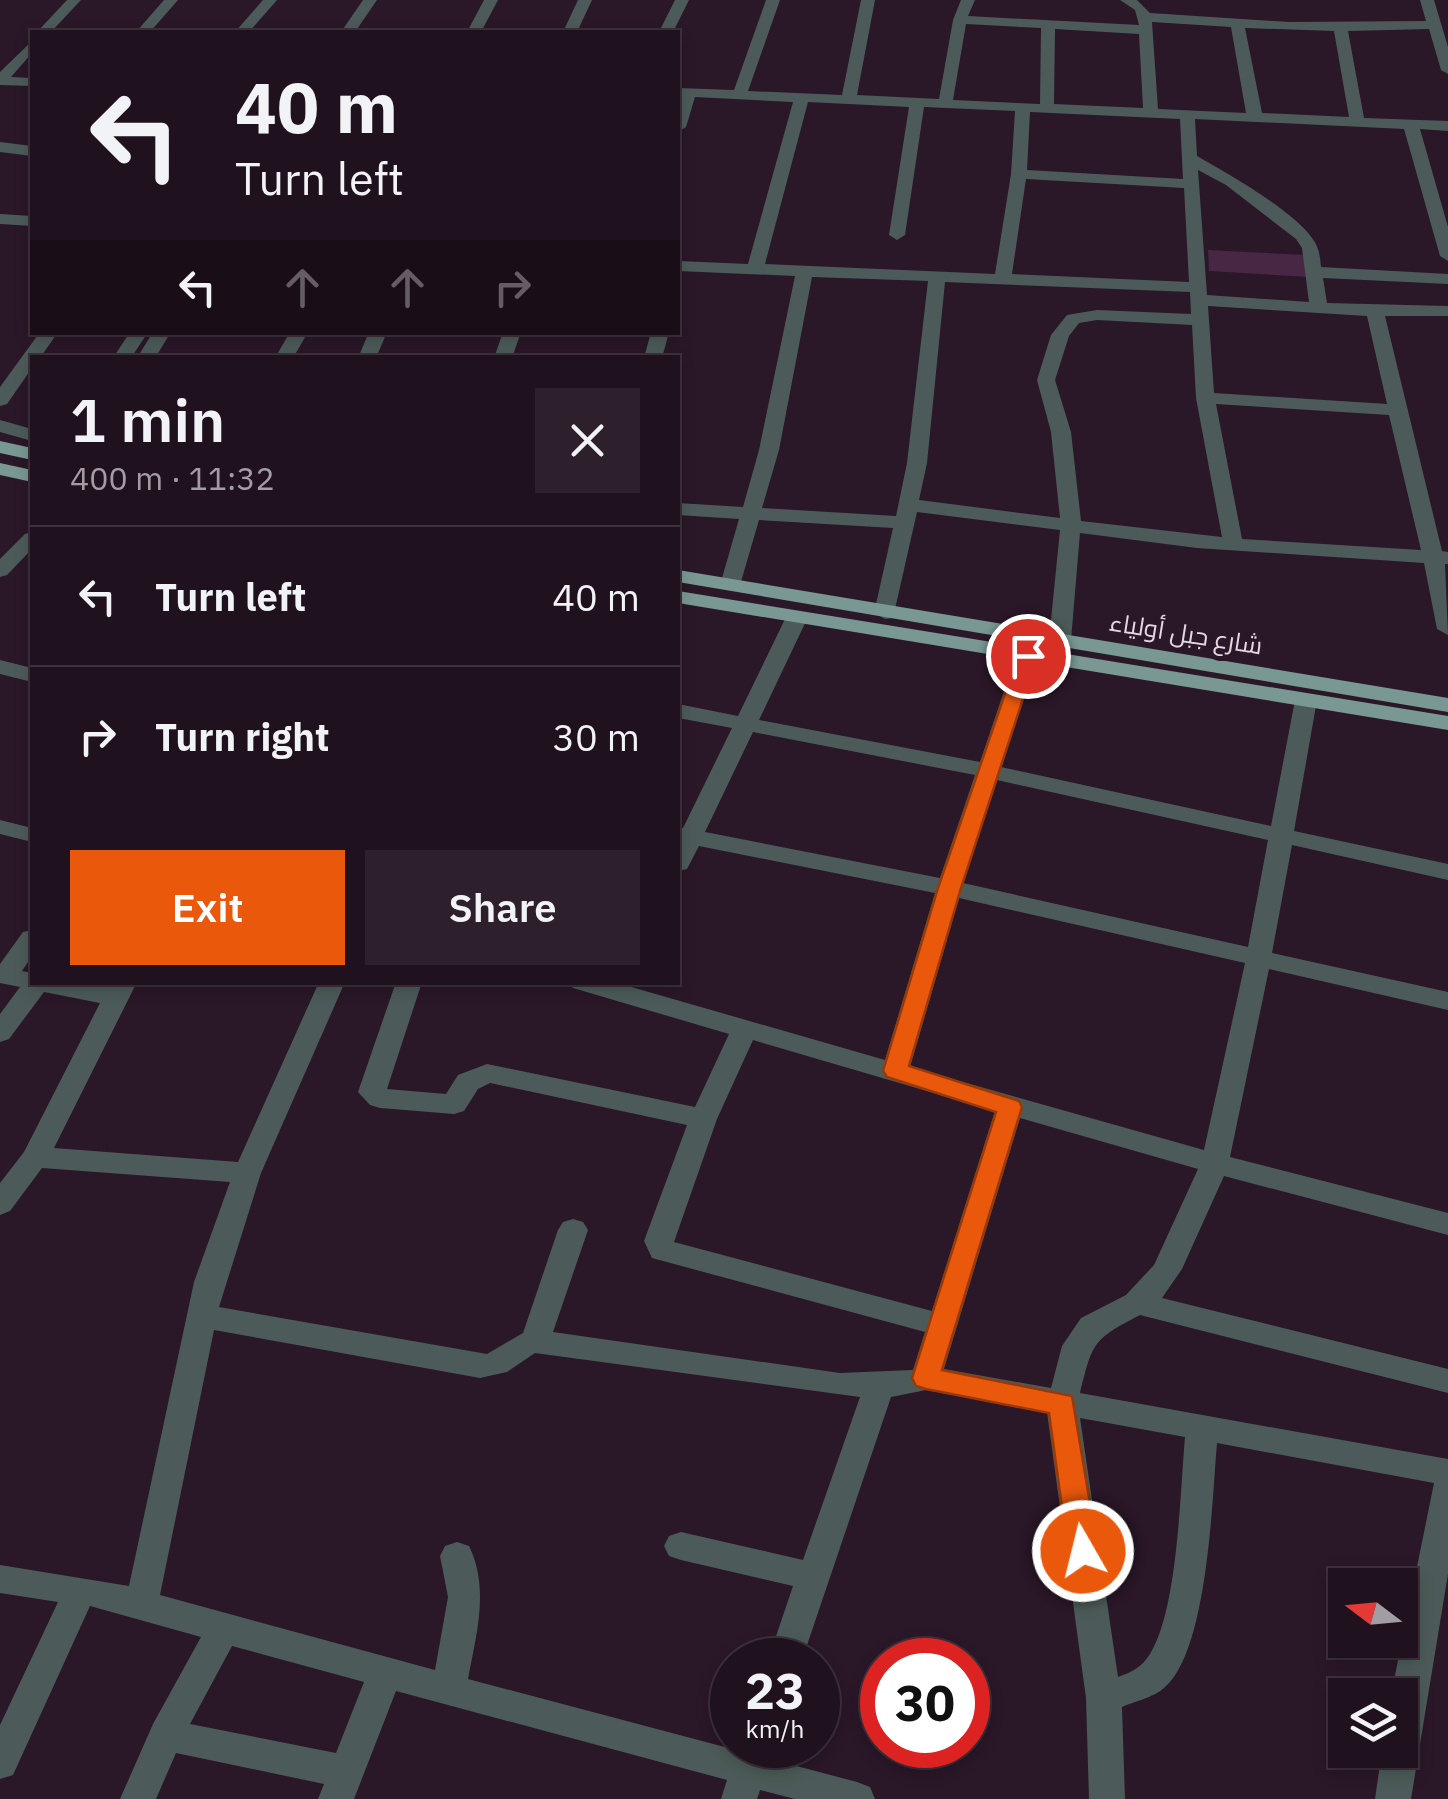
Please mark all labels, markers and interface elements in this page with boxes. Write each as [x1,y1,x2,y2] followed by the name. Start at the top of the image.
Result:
[235,61,398,152] text: 40 m
[70,70,200,200] icon: left
[235,149,404,207] text: Turn left
[170,260,225,315] icon: left
[275,260,330,315] icon: ahead
[380,260,435,315] icon: ahead
[485,260,540,315] icon: right
[70,380,225,459] text: 1 min
[535,388,640,493] button: close
[70,457,275,499] text: 400 m · 11:32
[70,569,125,624] icon: left
[155,572,306,621] text: Turn left
[552,572,640,621] text: 40 m
[1107,605,1265,662] street label: شارع جبل أولياء
[986,614,1071,699] pin
[1001,629,1056,684] icon: arrive
[70,709,125,764] icon: right
[155,712,330,761] text: Turn right
[552,712,640,761] text: 30 m
[70,850,345,965] button: Exit
[365,850,640,965] button: Share
[1031,1499,1135,1603] position arrow
[1328,1568,1418,1658] north arrow
[1328,1568,1418,1768] map controls
[860,1638,990,1768] speed limit sign: 30
[745,1658,805,1723] text: 23
[1328,1678,1418,1768] button: layers
[746,1712,804,1745] text: km/h

